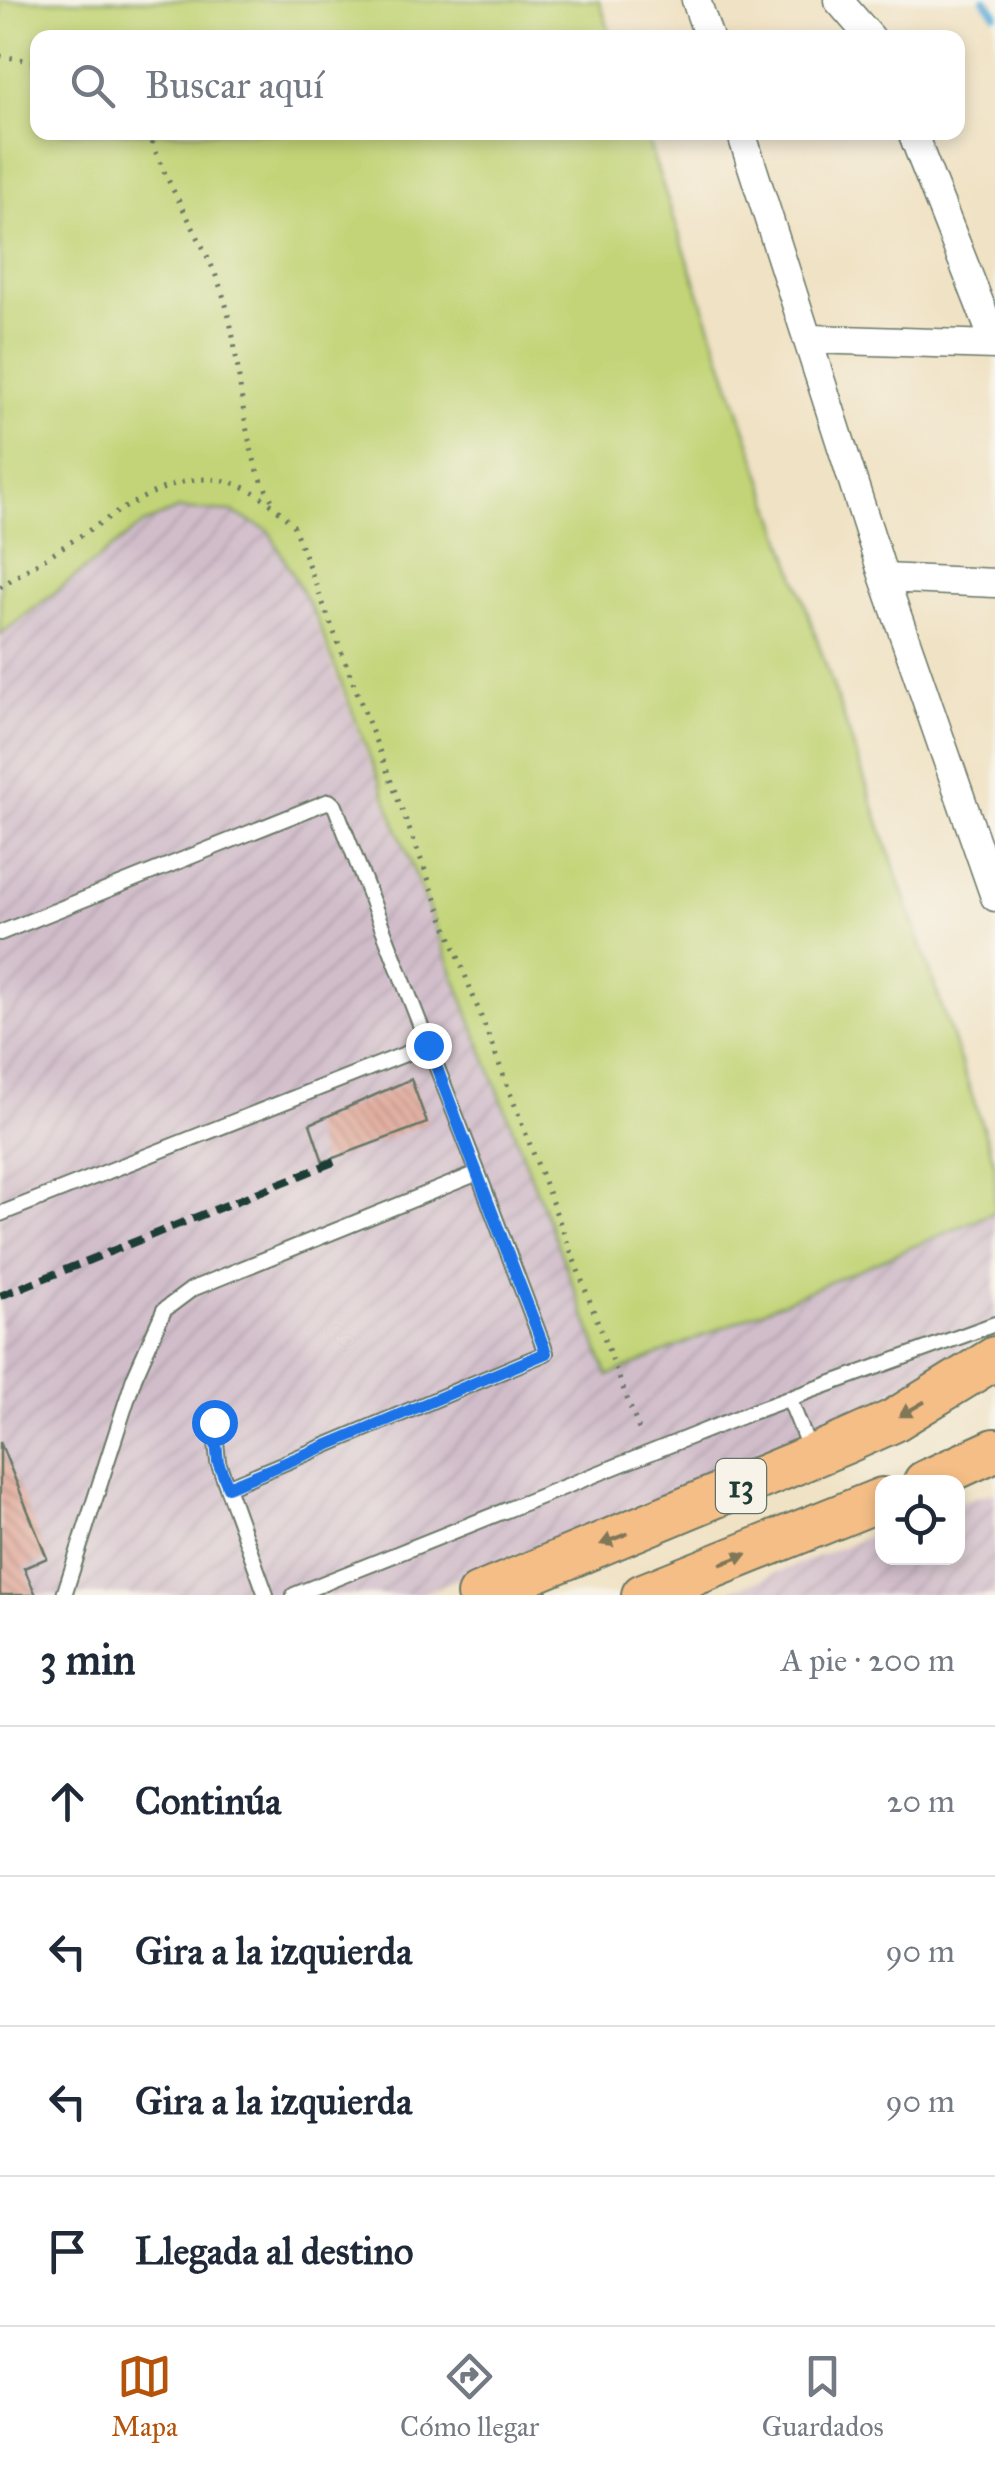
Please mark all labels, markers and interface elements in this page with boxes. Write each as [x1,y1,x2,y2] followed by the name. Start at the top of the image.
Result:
[30,30,965,140] search box
[65,58,120,113] icon: search
[145,62,324,108] text: Buscar aquí
[406,1023,452,1069] route end
[192,1400,238,1446] route start
[898,1400,926,1418] one-way arrow
[716,1459,766,1513] road number: 13
[875,1475,965,1565] map controls
[875,1475,965,1565] button: locate
[599,1531,629,1547] one-way arrow
[719,1550,749,1566] one-way arrow
[40,1634,135,1686] text: 3 min
[781,1641,955,1680] text: A pie · 200 m
[40,1774,95,1829] icon: ahead
[135,1778,281,1824] text: Continúa
[887,1782,955,1821] text: 20 m
[40,1924,95,1979] icon: left
[135,1928,412,1974] text: Gira a la izquierda
[885,1932,955,1971] text: 90 m
[40,2074,95,2129] icon: left
[135,2078,412,2124] text: Gira a la izquierda
[885,2082,955,2121] text: 90 m
[40,2224,95,2279] icon: arrive
[135,2228,414,2274] text: Llegada al destino
[111,2349,178,2444] tab: Mapa
[400,2349,539,2444] tab: Cómo llegar
[762,2349,884,2444] tab: Guardados

